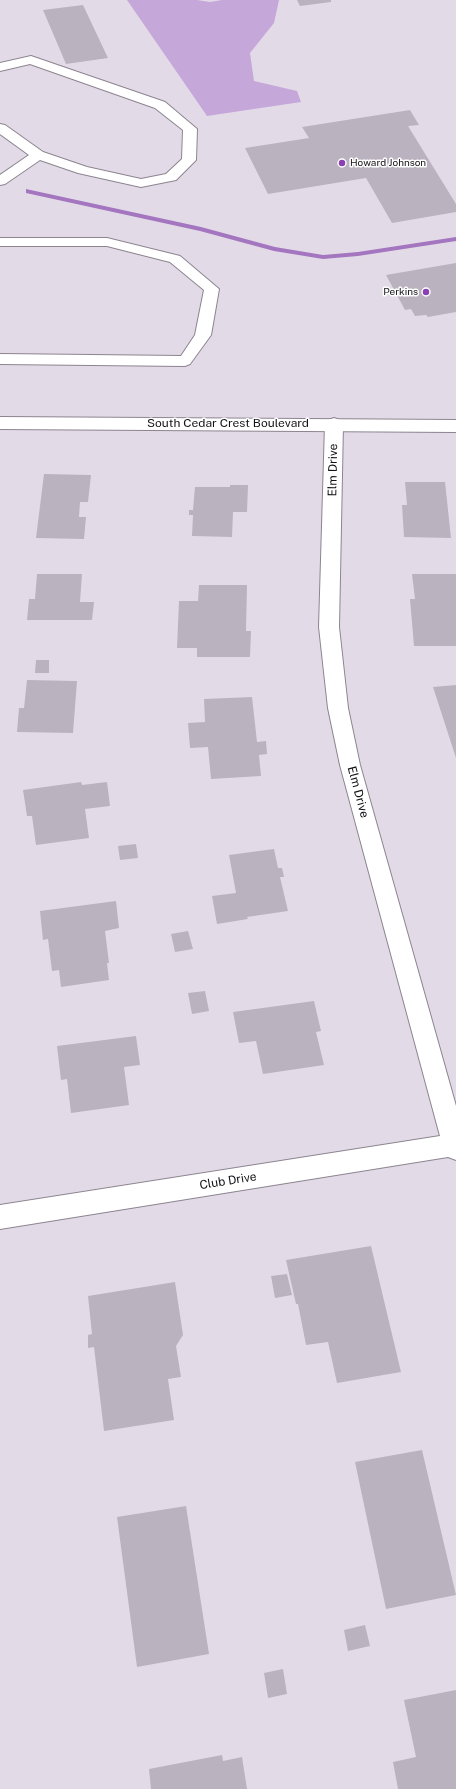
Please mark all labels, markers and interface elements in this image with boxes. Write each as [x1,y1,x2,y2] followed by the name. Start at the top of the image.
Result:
[350,157,426,169] place label: Howard Johnson
[337,158,347,168] marker: Howard Johnson
[383,286,418,298] place label: Perkins
[421,287,431,297] marker: Perkins
[147,416,309,430] street label: South Cedar Crest Boulevard
[325,443,341,497] street label: Elm Drive
[344,765,372,819] street label: Elm Drive
[198,1169,258,1193] street label: Club Drive

